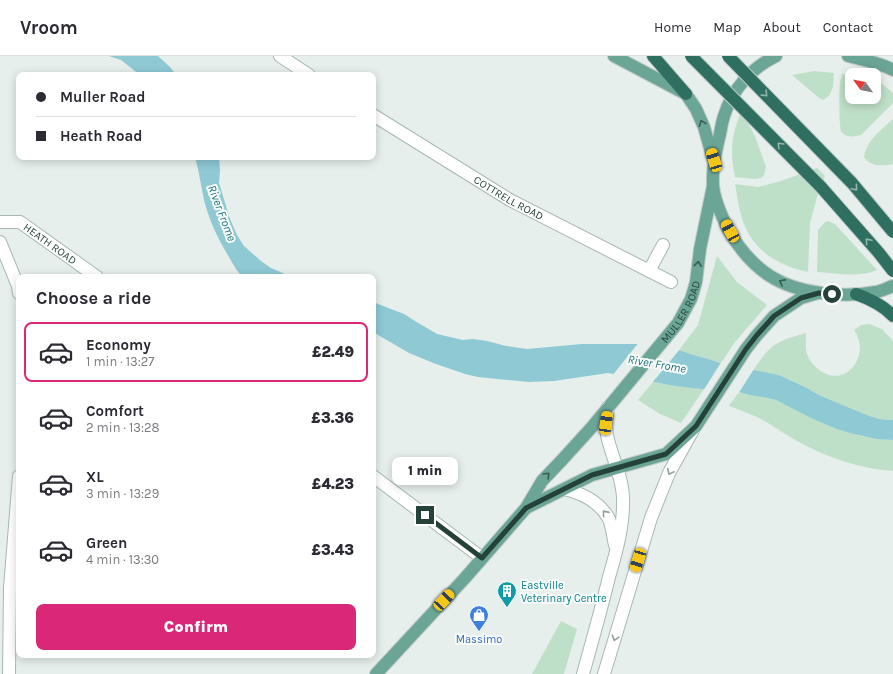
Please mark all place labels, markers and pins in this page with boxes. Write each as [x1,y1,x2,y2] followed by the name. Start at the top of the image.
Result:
[521,579,607,605] place label: Eastville Veterinary Centre
[496,580,518,608] building icon: Eastville Veterinary Centre
[468,604,490,632] shop icon: Massimo
[456,633,502,646] place label: Massimo

